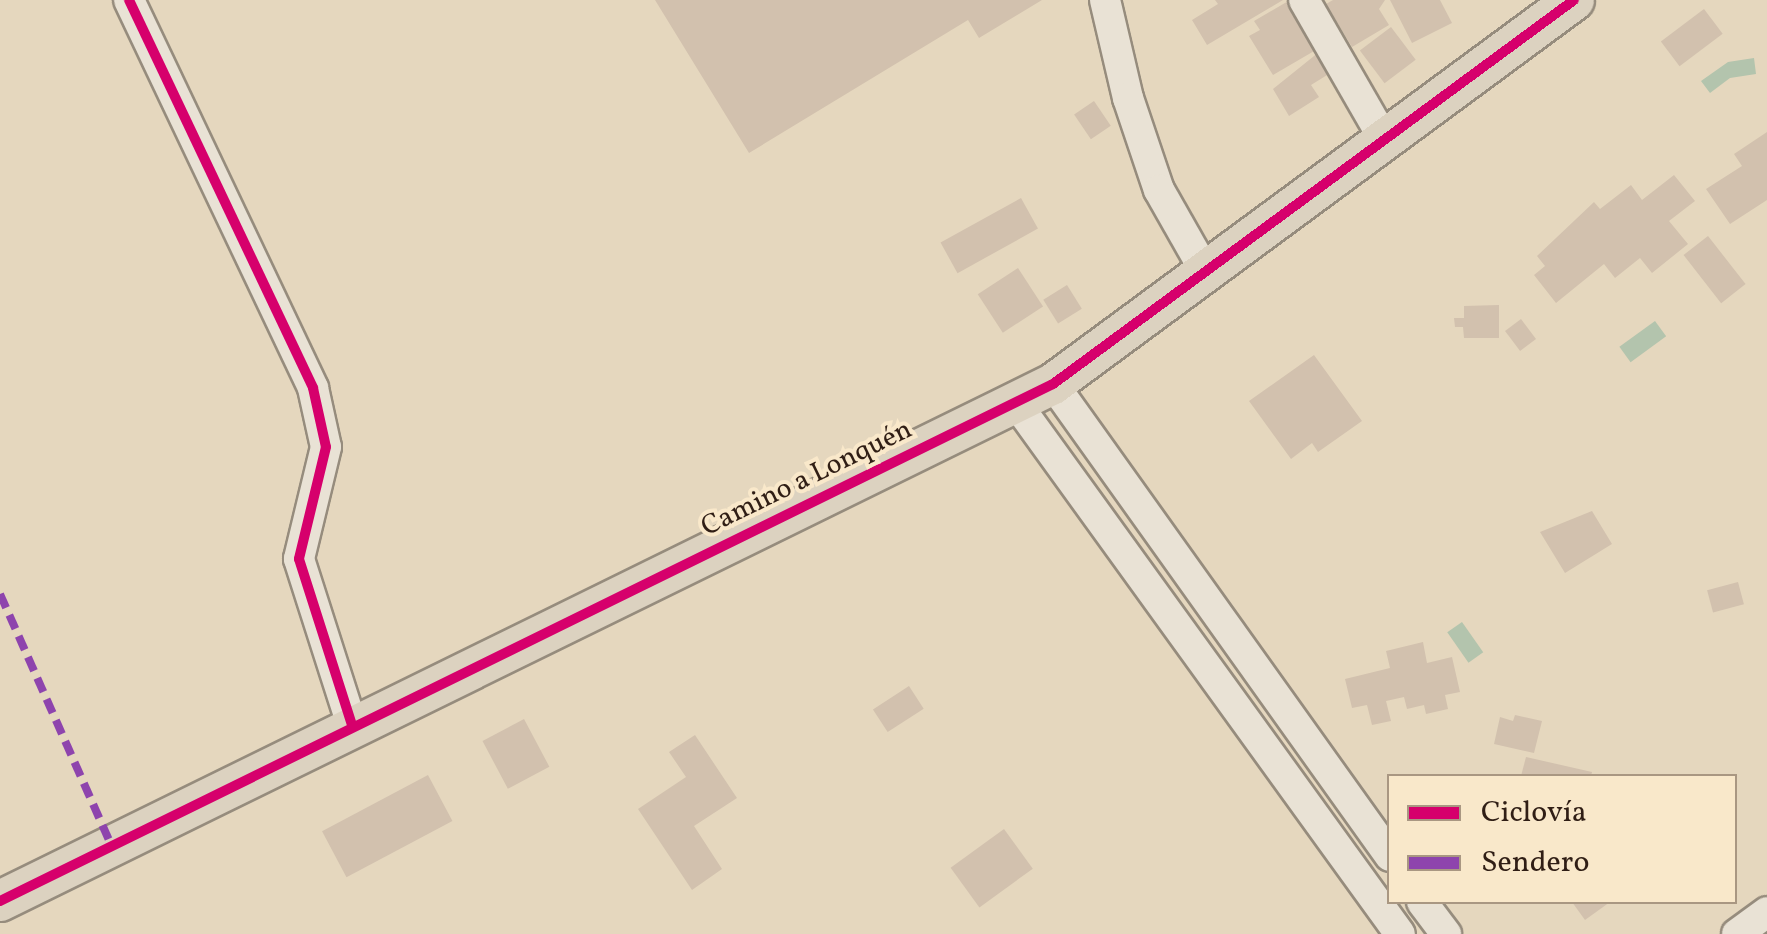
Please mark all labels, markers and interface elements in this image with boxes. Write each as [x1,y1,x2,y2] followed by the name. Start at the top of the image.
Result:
[696,413,918,545] street label: Camino a Lonquén
[1387,774,1737,904] legend
[1481,792,1587,834] text: Ciclovía
[1481,842,1589,884] text: Sendero

